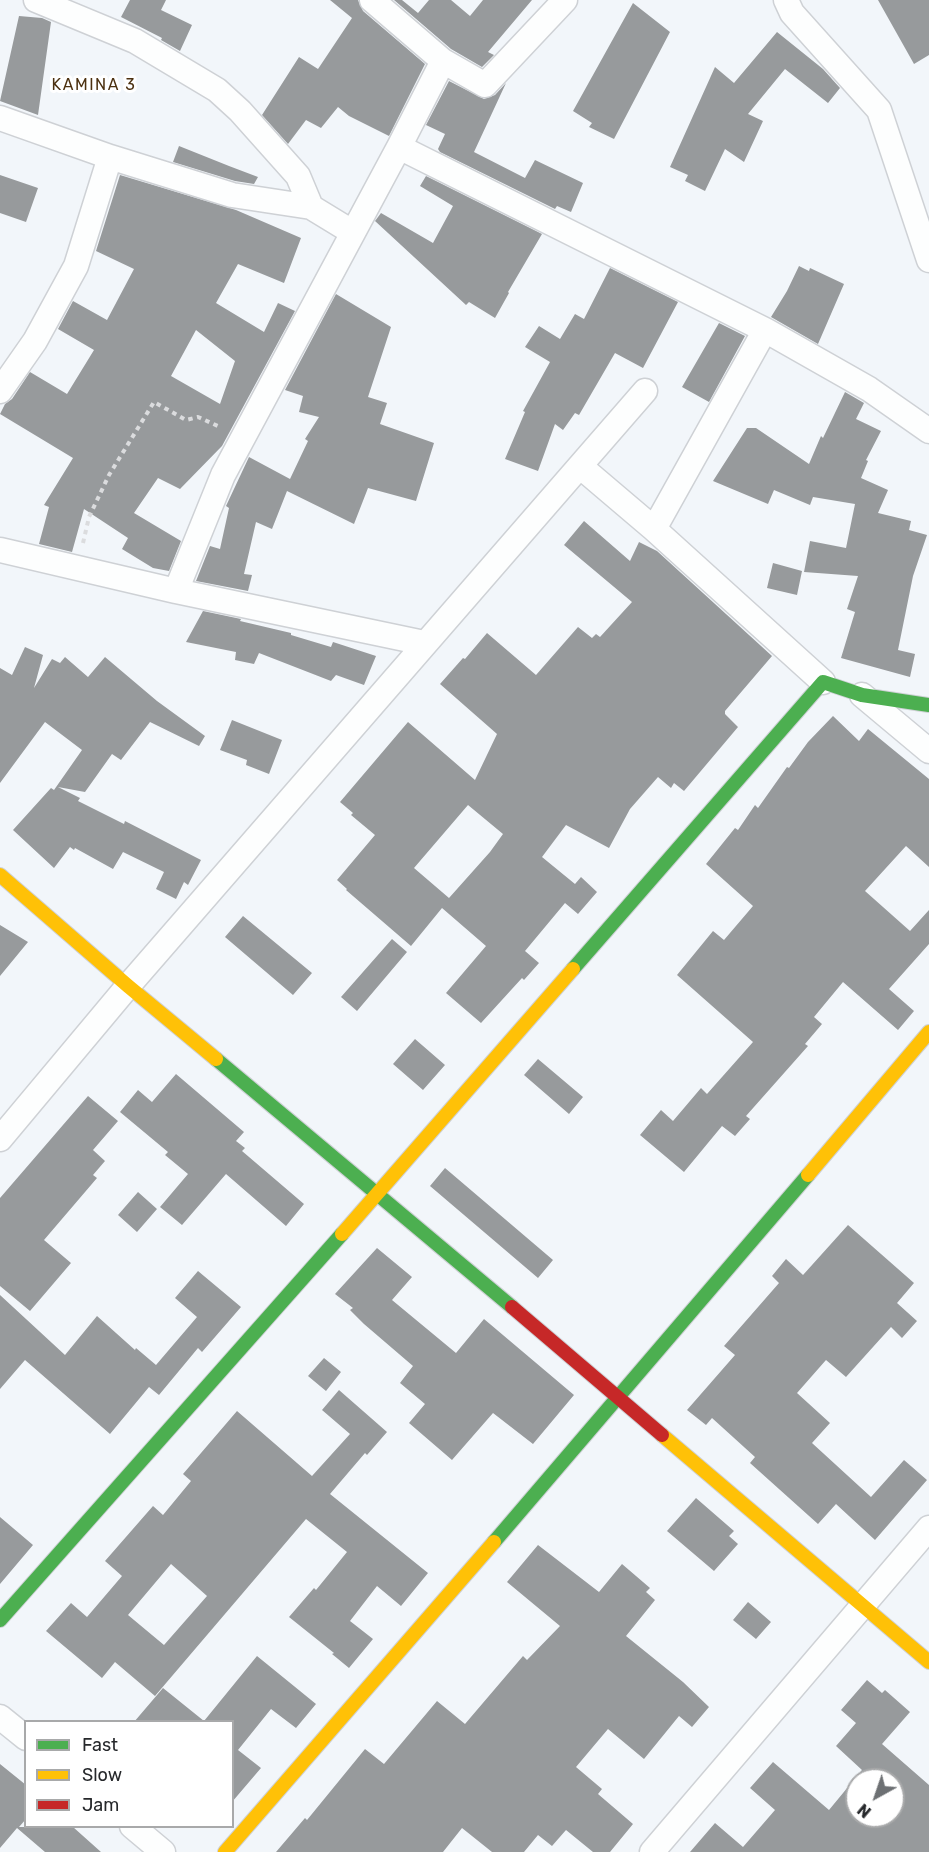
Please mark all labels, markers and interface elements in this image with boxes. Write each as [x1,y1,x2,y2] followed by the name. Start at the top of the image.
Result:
[52,75,136,95] district label: KAMINA 3
[24,1720,234,1828] legend
[82,1734,118,1756] text: Fast
[82,1764,122,1786] text: Slow
[845,1768,905,1828] north arrow
[82,1794,119,1816] text: Jam
[854,1800,875,1822] text: N

